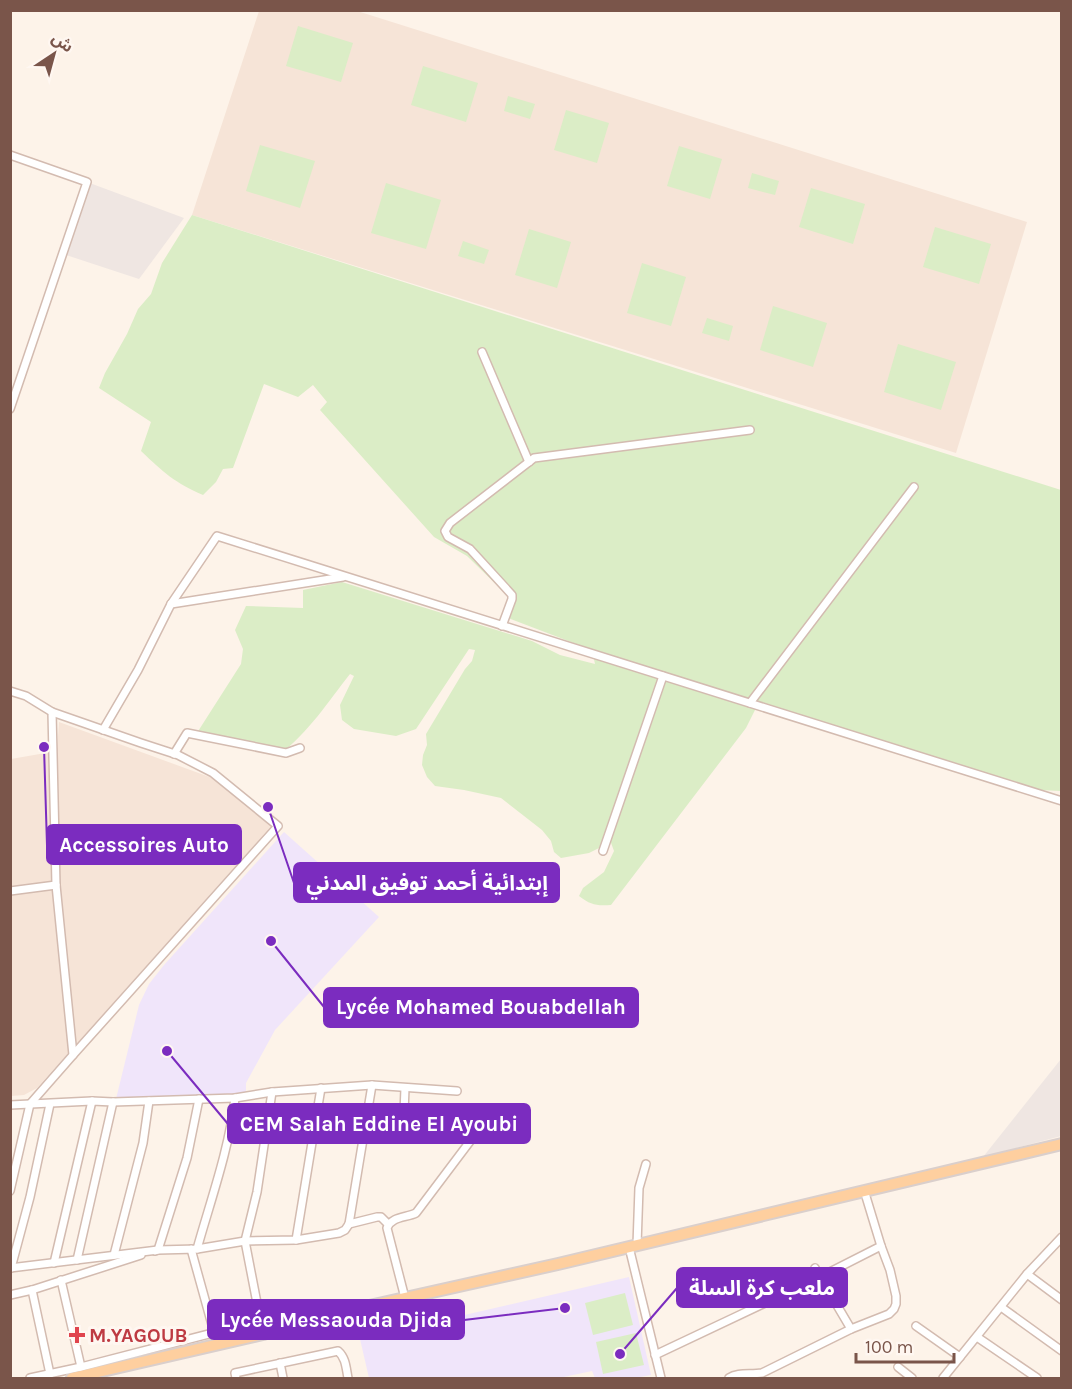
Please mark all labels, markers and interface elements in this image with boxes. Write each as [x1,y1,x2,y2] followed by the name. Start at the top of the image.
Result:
[24,24,84,84] north arrow
[48,28,77,56] text: ش
[47,825,241,864] callout: Accessoires Auto
[59,833,229,857] text: Accessoires Auto
[294,863,559,902] callout: إبتدائية أحمد توفيق المدني
[306,869,549,900] text: إبتدائية أحمد توفيق المدني
[324,988,638,1027] callout: Lycée Mohamed Bouabdellah
[336,995,626,1019] text: Lycée Mohamed Bouabdellah
[228,1104,530,1143] callout: CEM Salah Eddine El Ayoubi
[240,1112,518,1136] text: CEM Salah Eddine El Ayoubi
[677,1268,847,1307] callout: ملعب كرة السلة
[689,1276,835,1300] text: ملعب كرة السلة
[208,1300,464,1339] callout: Lycée Messaouda Djida
[220,1308,452,1332] text: Lycée Messaouda Djida
[89,1324,187,1347] place label: M.YAGOUB
[856,1326,954,1364] scale bar
[70,1328,84,1342] marker: M.YAGOUB
[865,1336,913,1358] text: 100 m

